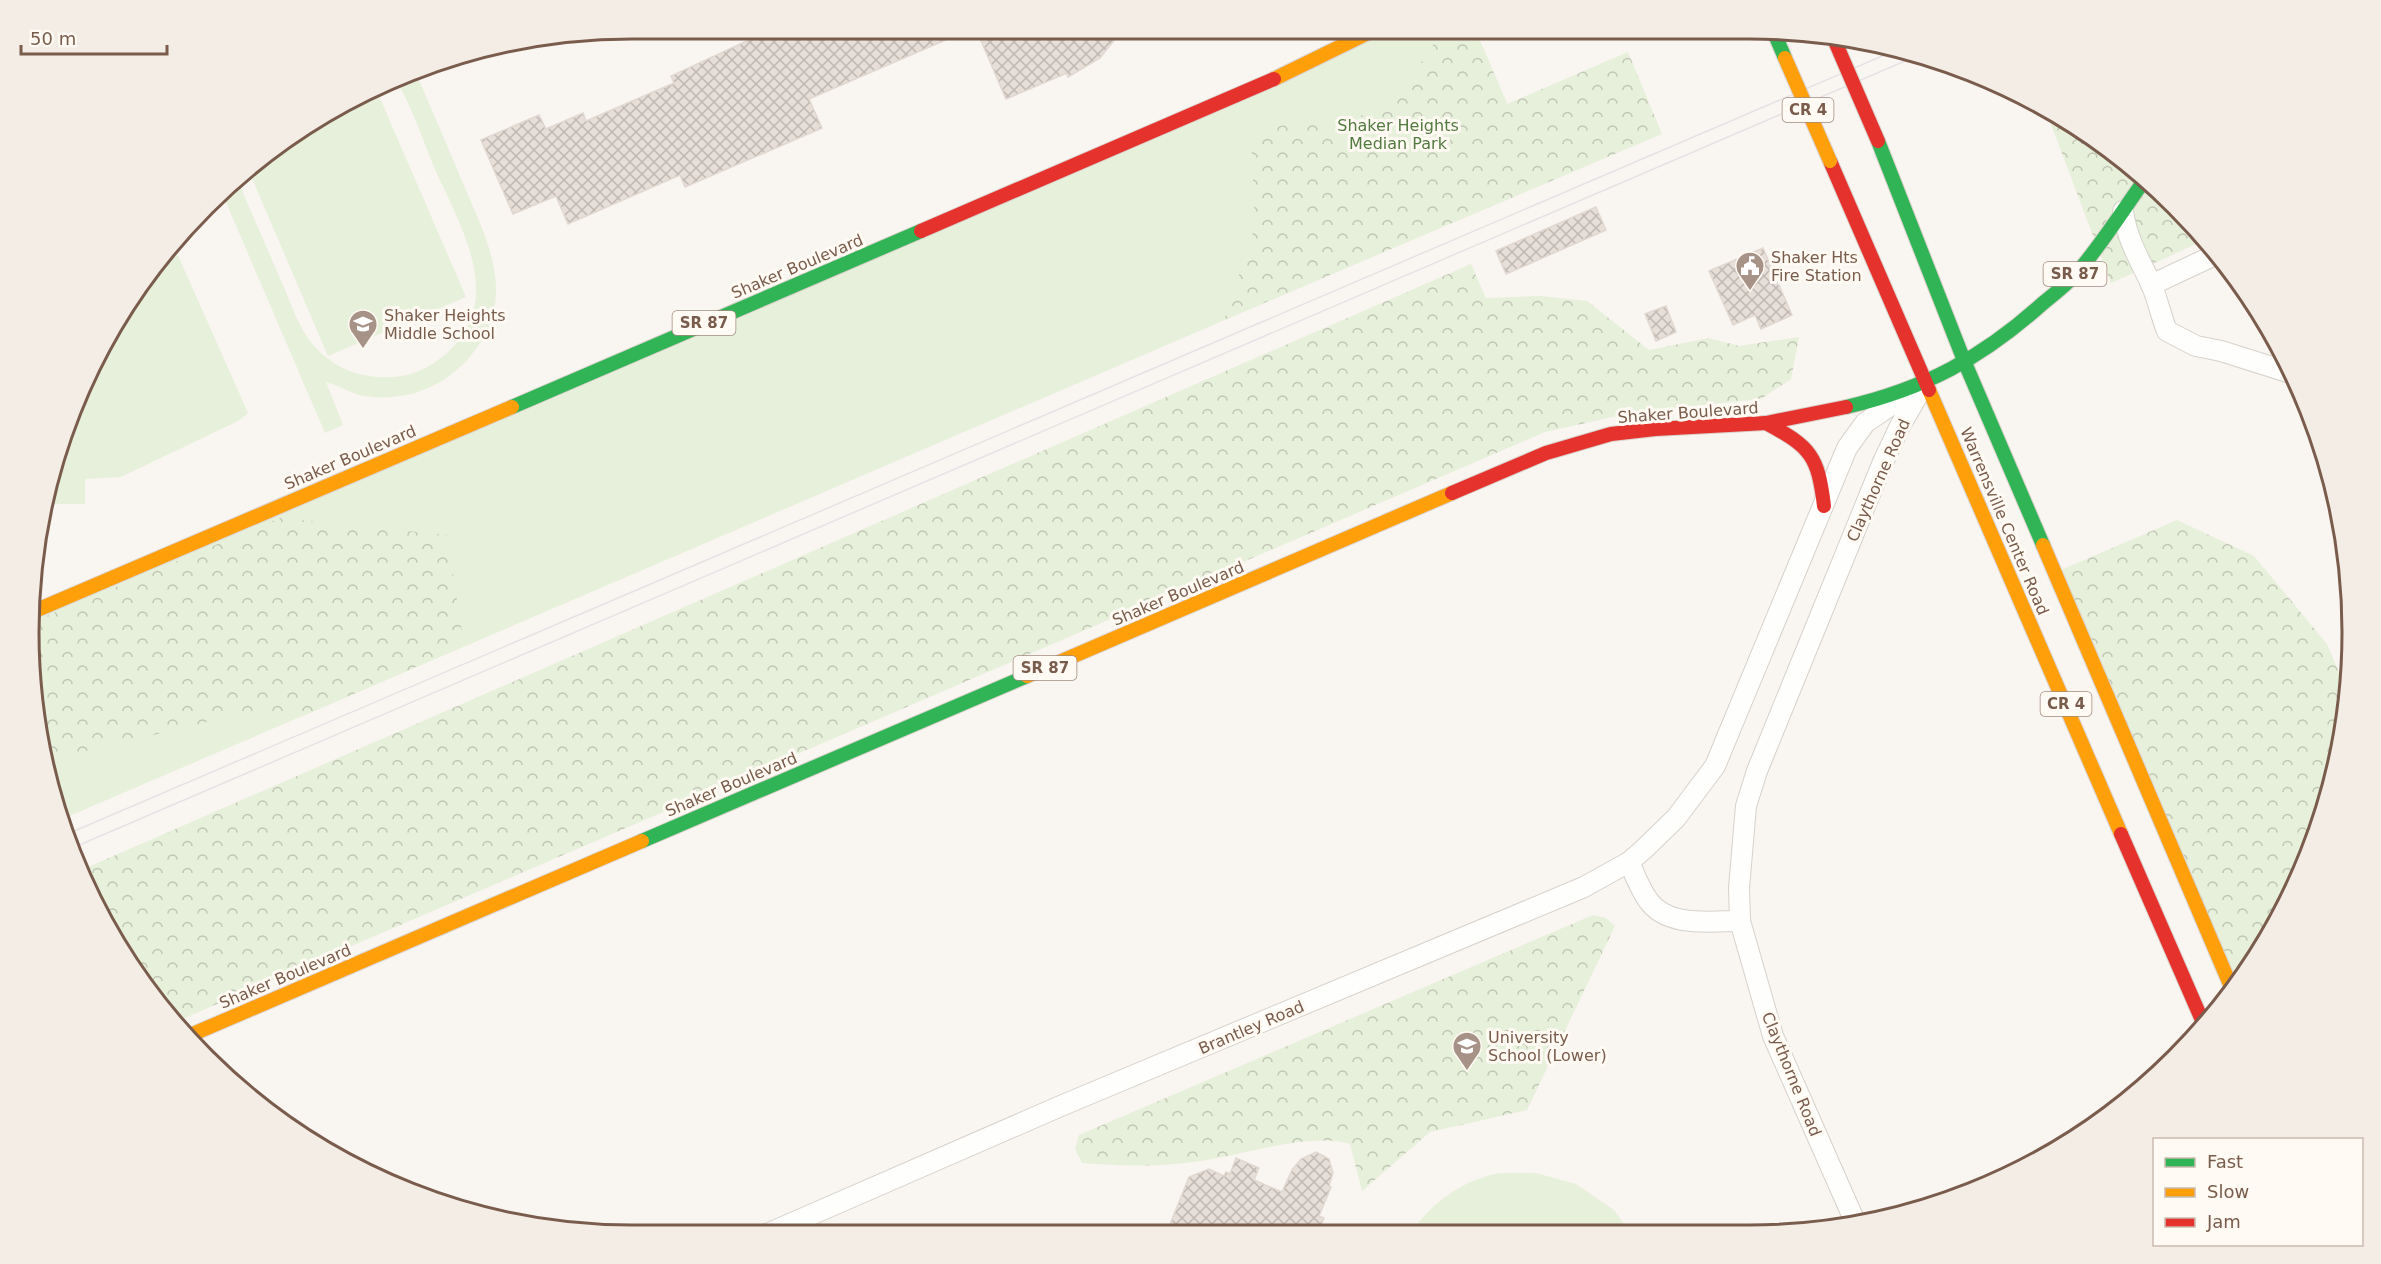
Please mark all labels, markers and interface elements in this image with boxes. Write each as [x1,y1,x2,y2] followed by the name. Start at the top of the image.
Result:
[21,18,166,56] scale bar
[30,28,76,49] text: 50 m
[1782,98,1834,122] road number: CR 4
[1337,116,1459,153] park label: Shaker Heights Median Park
[728,230,866,303] street label: Shaker Boulevard
[1771,248,1862,285] place label: Shaker Hts Fire Station
[1734,250,1766,292] public building icon: Shaker Hts Fire Station
[2044,262,2106,286] road number: SR 87
[384,306,506,343] place label: Shaker Heights Middle School
[347,308,379,350] school or university icon: Shaker Heights Middle School
[672,311,736,335] road number: SR 87
[1617,398,1759,427] street label: Shaker Boulevard
[1843,416,1914,545] street label: Claythorne Road
[281,421,419,494] street label: Shaker Boulevard
[1956,424,2053,618] street label: Warrensville Center Road
[1109,557,1247,630] street label: Shaker Boulevard
[1014,656,1076,680] road number: SR 87
[2040,692,2092,716] road number: CR 4
[662,748,800,821] street label: Shaker Boulevard
[216,940,354,1013] street label: Shaker Boulevard
[1196,997,1307,1058] street label: Brantley Road
[1758,1009,1825,1139] street label: Claythorne Road
[1488,1028,1607,1065] place label: University School (Lower)
[1451,1030,1483,1072] school or university icon: University School (Lower)
[2153,1138,2363,1246] legend
[2207,1151,2243,1172] text: Fast
[2207,1181,2249,1202] text: Slow
[2206,1211,2241,1232] text: Jam

